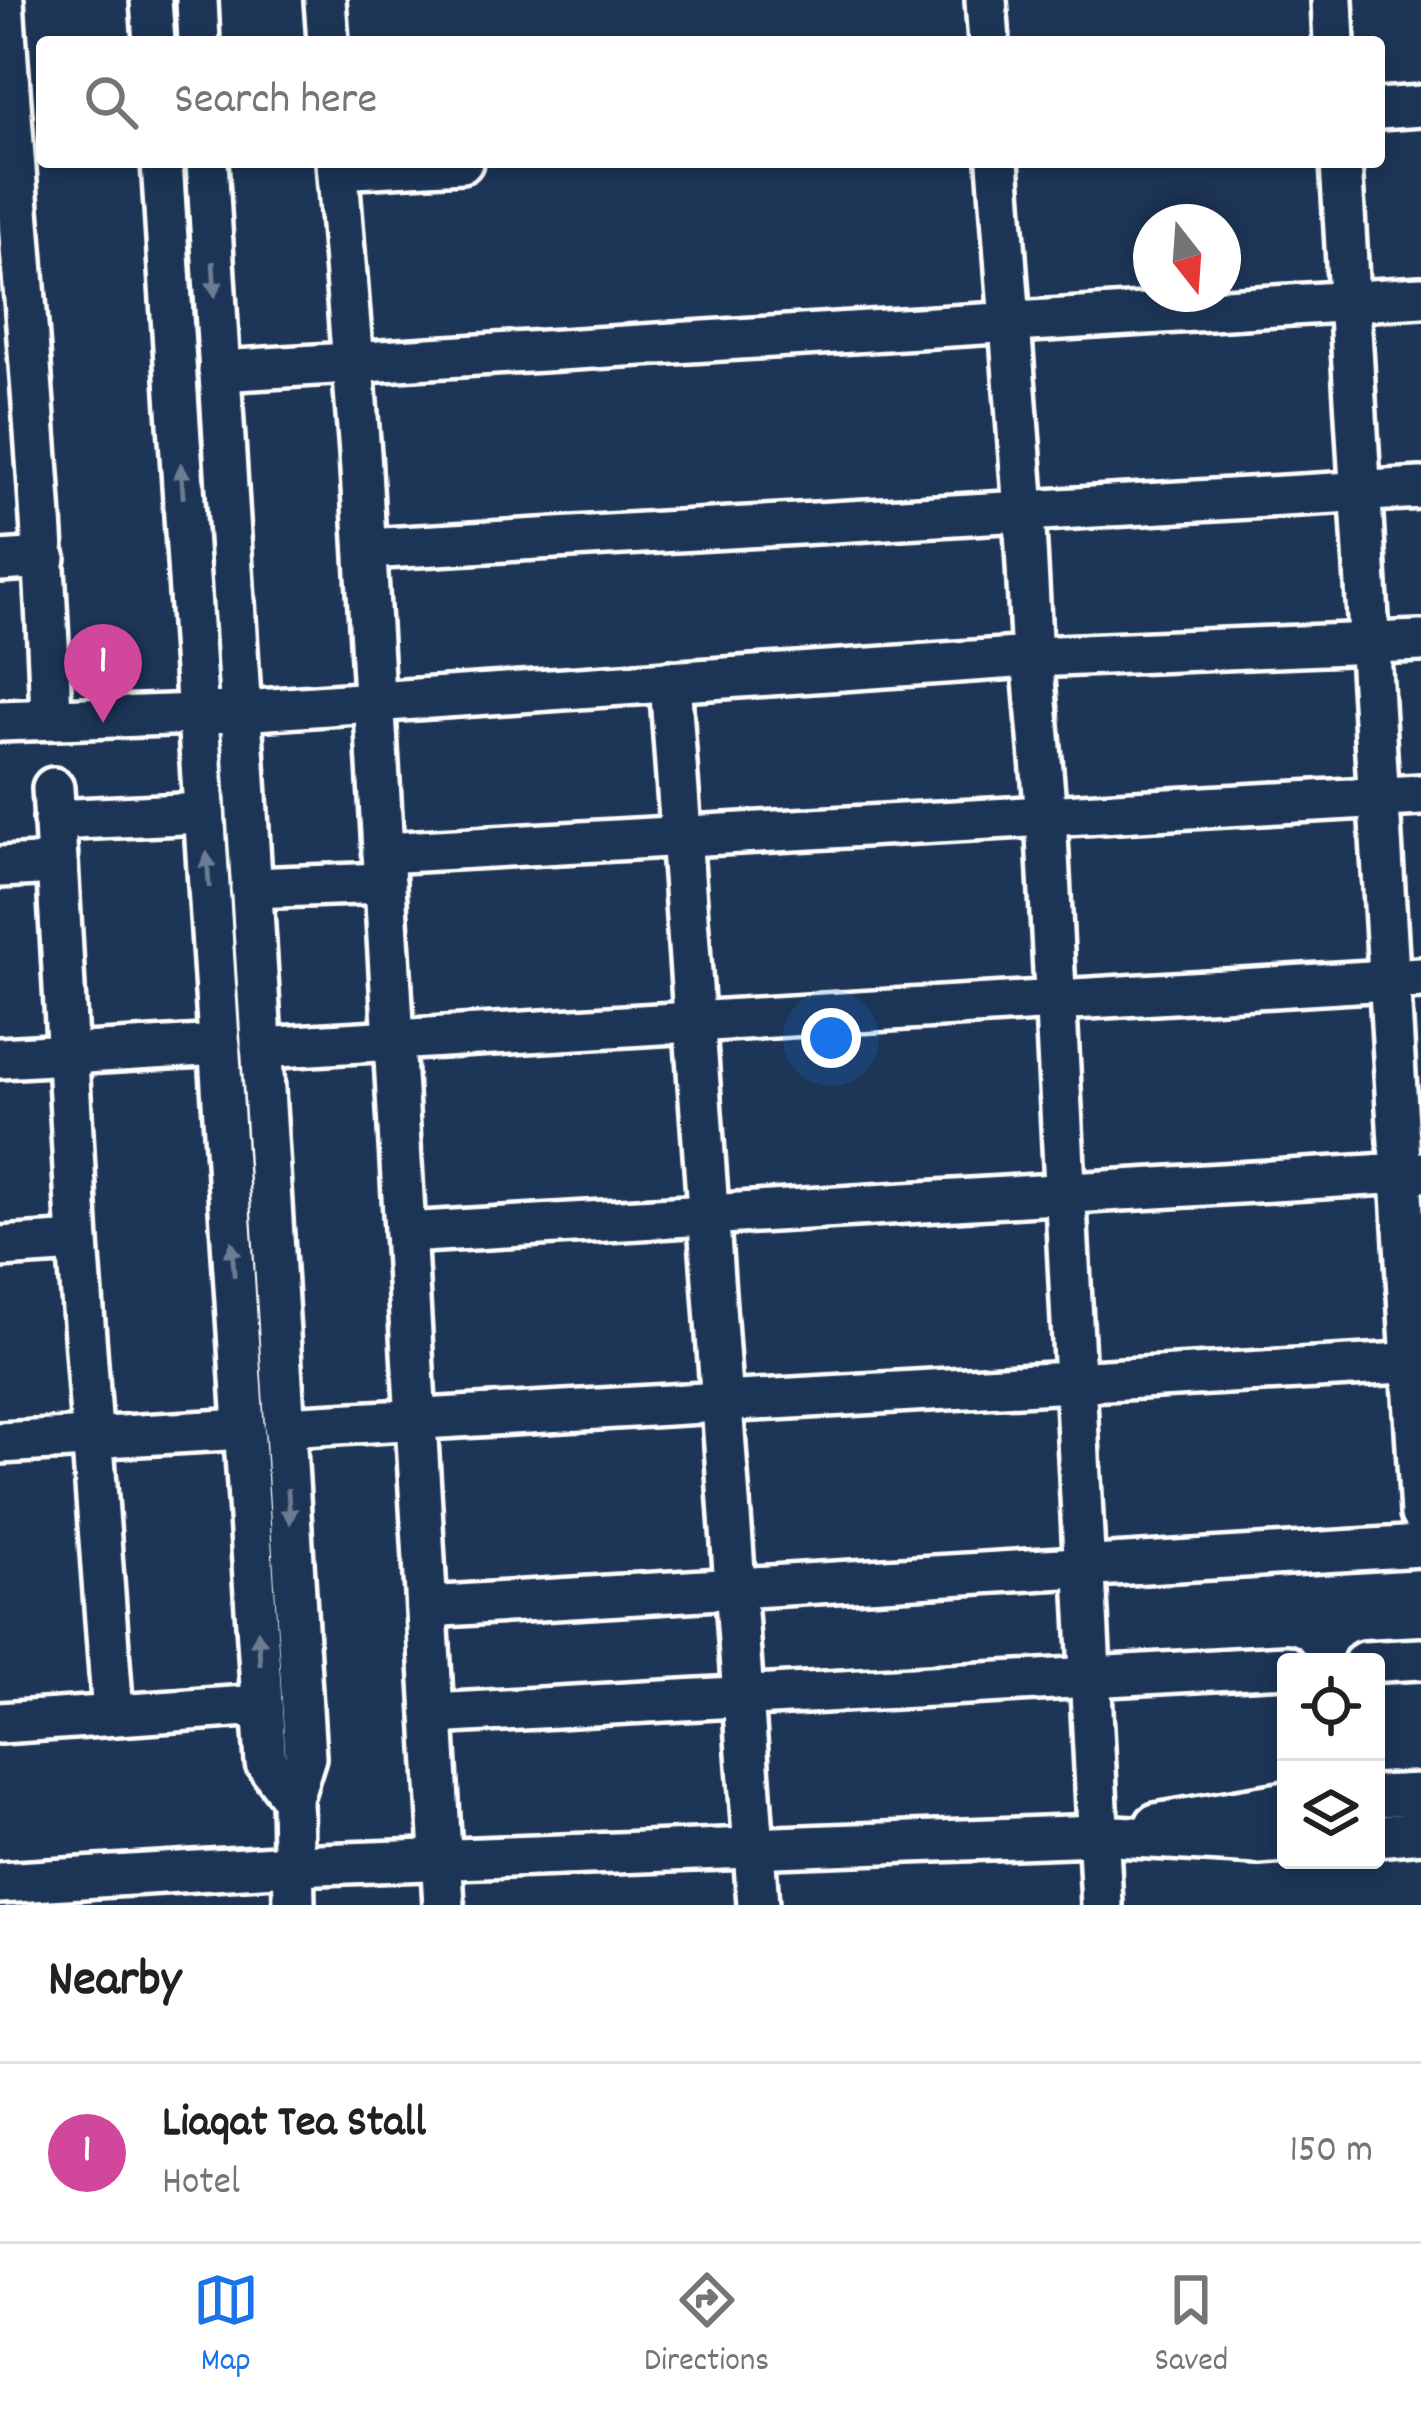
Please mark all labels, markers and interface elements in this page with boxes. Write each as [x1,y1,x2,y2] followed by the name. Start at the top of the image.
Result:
[36,36,1385,168] search box
[78,69,144,135] icon: search
[174,70,377,134] text: Search here
[1133,204,1241,312] north arrow
[205,261,224,299] one-way arrow
[172,462,191,499] one-way arrow
[64,624,142,723] pin: 1
[198,850,217,888] one-way arrow
[801,1008,861,1068] your location
[224,1240,243,1277] one-way arrow
[280,1488,299,1526] one-way arrow
[249,1629,268,1666] one-way arrow
[1277,1653,1385,1869] map controls
[1277,1653,1385,1761] button: locate
[1277,1761,1385,1869] button: layers
[48,1947,181,2019] text: Nearby
[162,2093,426,2157] text: Liaqat Tea Stall
[83,2125,91,2180] text: 1
[1289,2125,1373,2180] text: 150 m
[162,2157,240,2212] text: Hotel
[193,2267,259,2386] tab: Map
[644,2267,769,2386] tab: Directions
[1155,2267,1228,2386] tab: Saved

